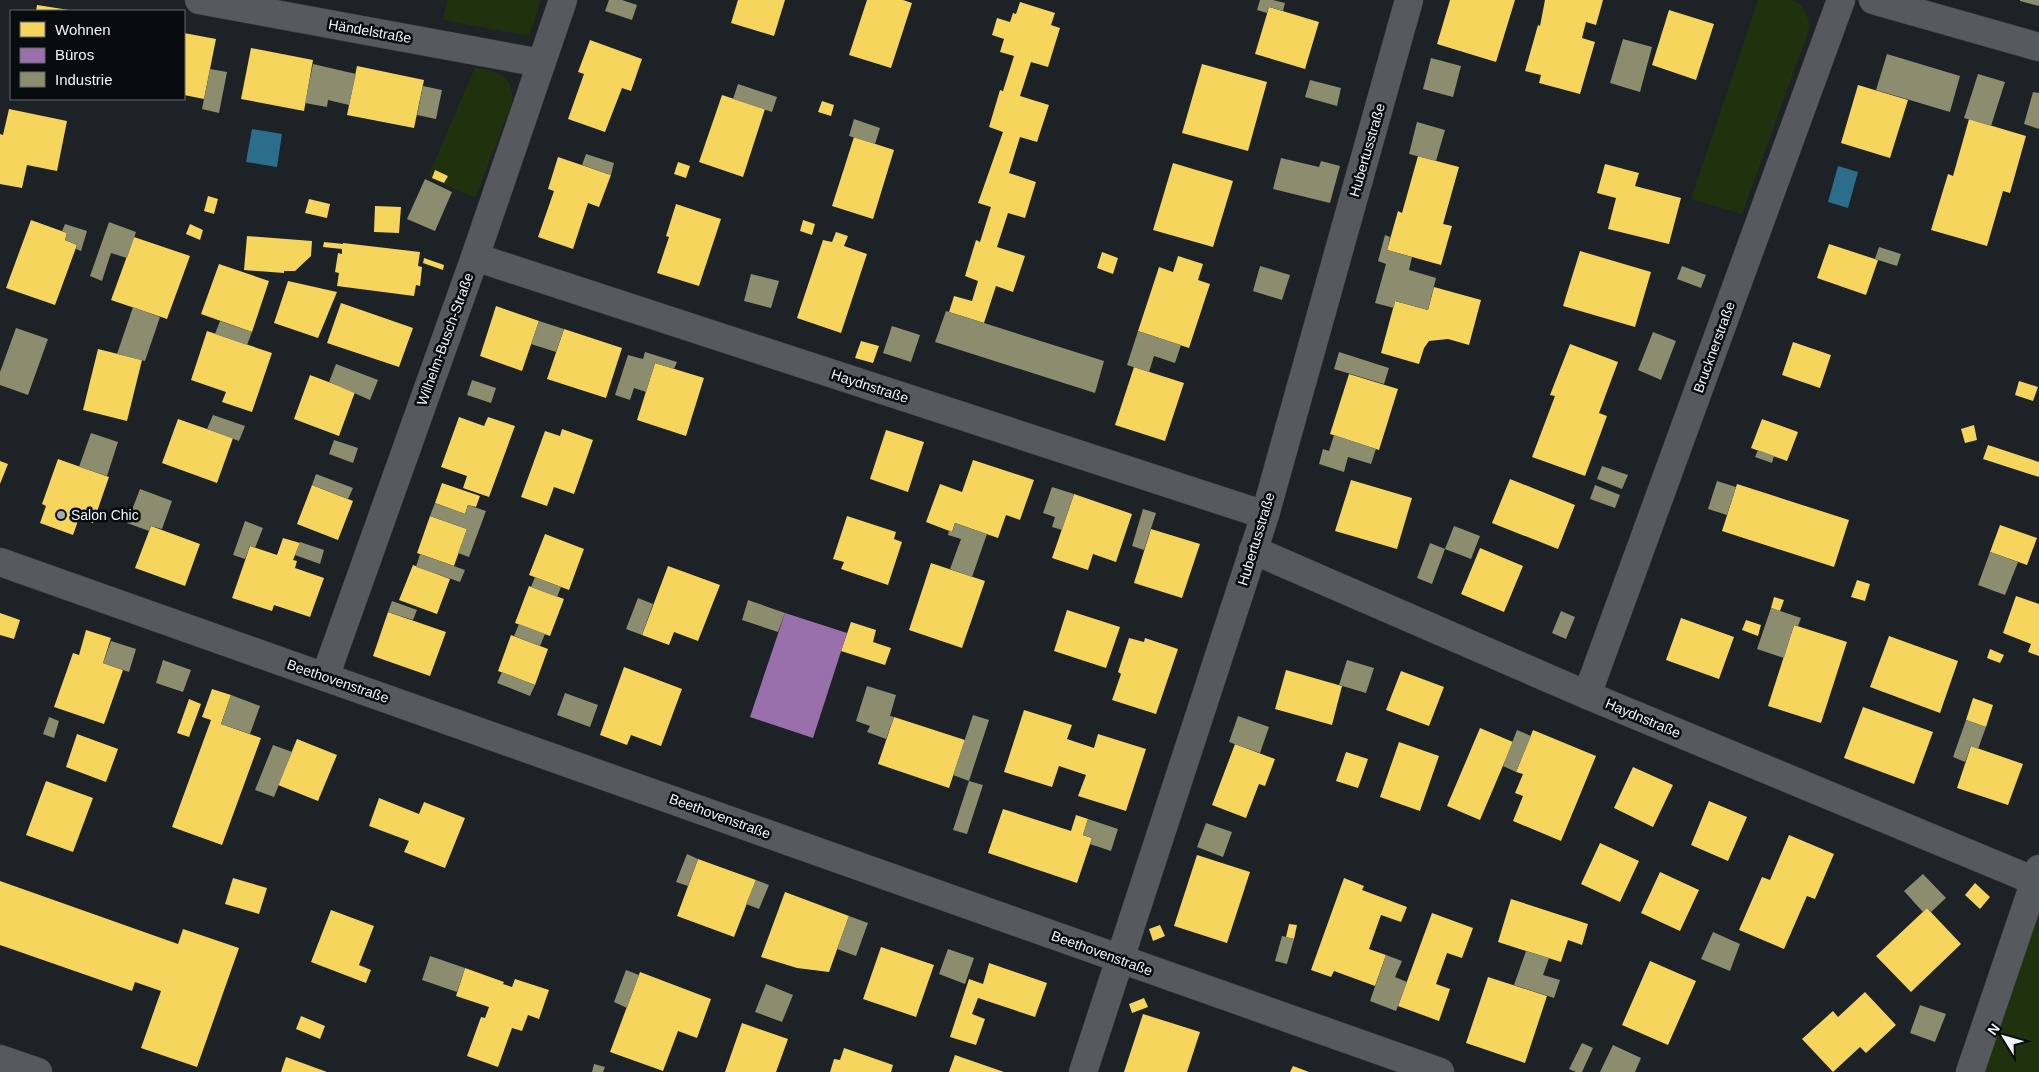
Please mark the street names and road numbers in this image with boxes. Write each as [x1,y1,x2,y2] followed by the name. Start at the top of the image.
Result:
[327,16,413,46] street label: Händelstraße
[1346,101,1388,199] street label: Hubertusstraße
[414,270,477,408] street label: Wilhelm-Busch-Straße
[1690,299,1738,395] street label: Brucknerstraße
[829,366,911,406] street label: Haydnstraße
[1234,490,1278,587] street label: Hubertusstraße
[285,656,391,706] street label: Beethovenstraße
[1603,695,1683,741] street label: Haydnstraße
[667,790,773,842] street label: Beethovenstraße
[1049,927,1155,979] street label: Beethovenstraße

